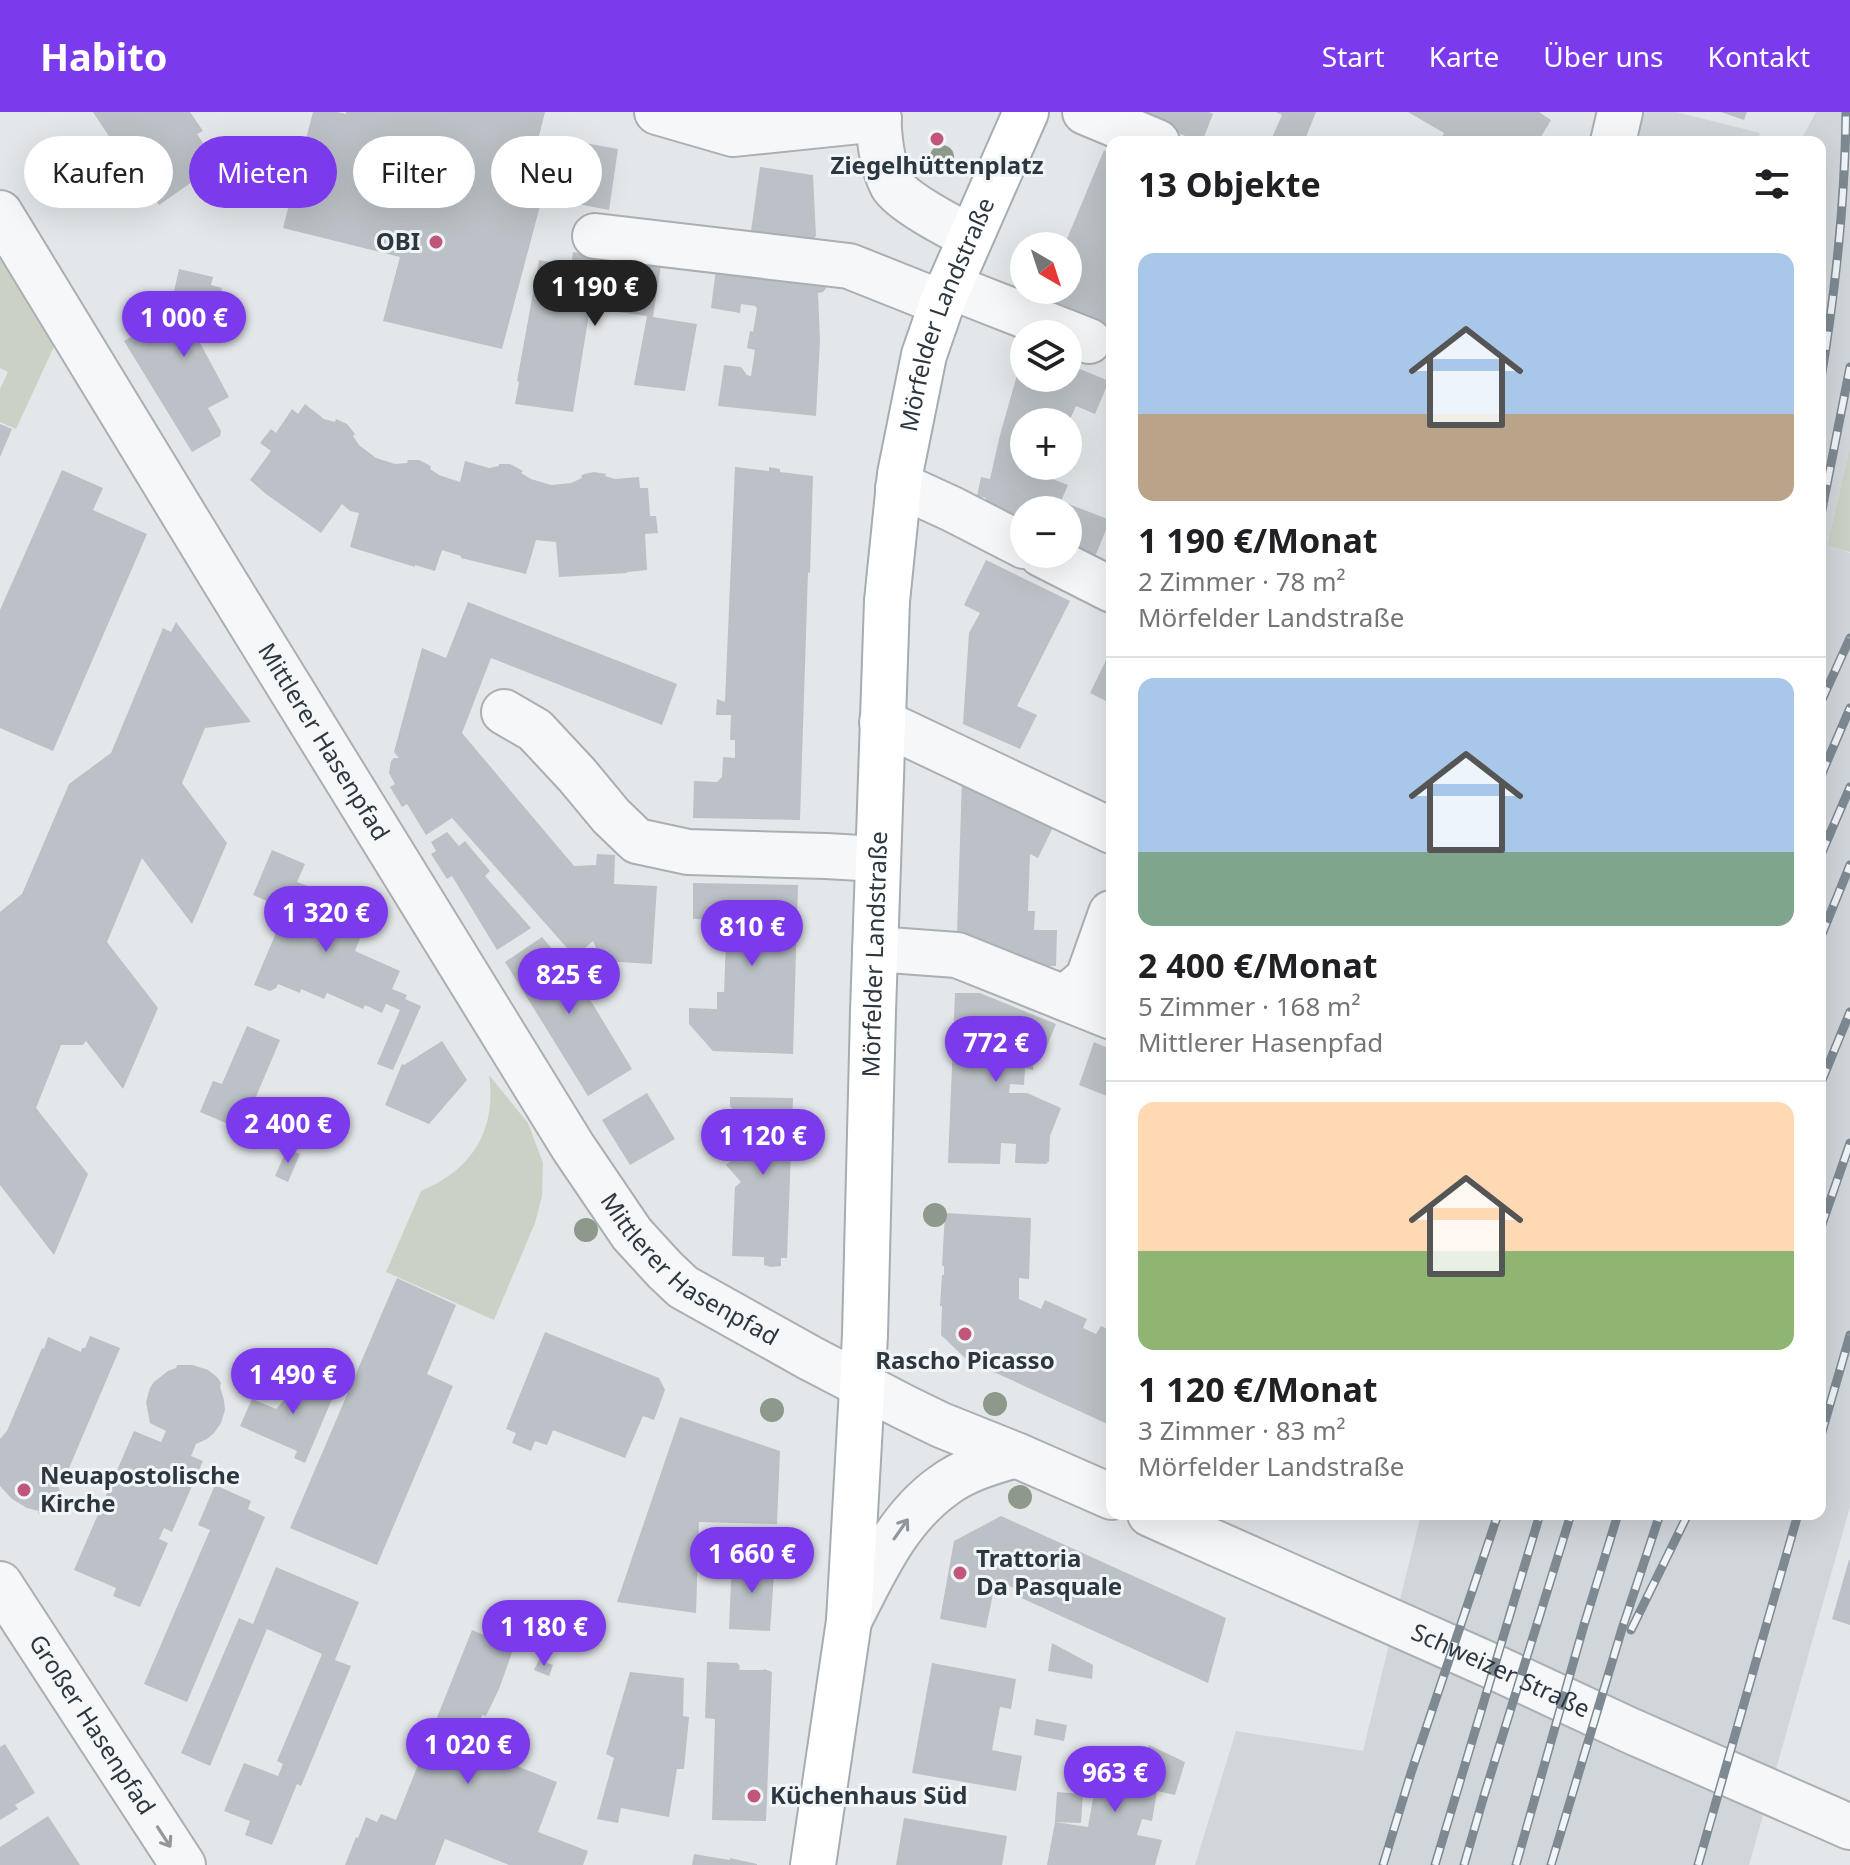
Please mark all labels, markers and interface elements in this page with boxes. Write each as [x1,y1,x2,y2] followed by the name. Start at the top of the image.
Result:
[40,30,167,82] text: Habito
[1322,37,1385,75] text: Start
[1429,37,1499,75] text: Karte
[1543,37,1664,75] text: Über uns
[1708,37,1810,75] text: Kontakt
[928,130,946,148] marker: Ziegelhüttenplatz
[24,136,173,208] chip: Kaufen
[189,136,337,208] chip: Mieten
[353,136,475,208] chip: Filter
[491,136,602,208] chip: Neu
[831,148,1044,181] place label: Ziegelhüttenplatz
[1138,161,1321,207] text: 13 Objekte
[1750,162,1794,206] icon: filters
[891,192,1001,434] street label: Mörfelder Landstraße
[376,224,420,257] place label: OBI
[1010,232,1082,304] north arrow
[1010,232,1082,568] map controls
[427,233,445,251] marker: OBI
[521,260,669,328] pin: 1 190 €
[551,268,639,304] text: 1 190 €
[110,291,258,359] pin: 1 000 €
[140,299,228,335] text: 1 000 €
[1394,305,1538,449] icon: home
[1010,320,1082,392] button: layers
[1010,408,1082,480] button: +
[1010,496,1082,568] button: −
[1138,517,1378,563] text: 1 190 €/Monat
[1138,563,1346,599] text: 2 Zimmer · 78 m²
[1138,599,1405,635] text: Mörfelder Landstraße
[251,636,398,846] street label: Mittlerer Hasenpfad
[1394,730,1538,874] icon: home
[853,831,894,1078] street label: Mörfelder Landstraße
[252,886,400,954] pin: 1 320 €
[282,894,370,930] text: 1 320 €
[696,900,808,968] pin: 810 €
[719,908,785,944] text: 810 €
[1138,942,1378,988] text: 2 400 €/Monat
[513,948,625,1016] pin: 825 €
[536,956,602,992] text: 825 €
[1138,988,1361,1024] text: 5 Zimmer · 168 m²
[940,1016,1052,1084] pin: 772 €
[963,1024,1029,1060] text: 772 €
[1138,1024,1383,1060] text: Mittlerer Hasenpfad
[214,1097,362,1165] pin: 2 400 €
[244,1105,332,1141] text: 2 400 €
[689,1109,837,1177] pin: 1 120 €
[719,1117,807,1153] text: 1 120 €
[1394,1154,1538,1298] icon: home
[594,1186,785,1352] street label: Mittlerer Hasenpfad
[956,1325,974,1343] marker: Rascho Picasso
[875,1343,1055,1376] place label: Rascho Picasso
[219,1348,367,1416] pin: 1 490 €
[249,1356,337,1392] text: 1 490 €
[1138,1366,1378,1412] text: 1 120 €/Monat
[1138,1412,1346,1448] text: 3 Zimmer · 83 m²
[1138,1448,1405,1484] text: Mörfelder Landstraße
[40,1458,240,1519] place label: Neuapostolische Kirche
[15,1481,33,1499] marker: Neuapostolische Kirche
[893,1518,909,1540] one-way arrow
[678,1527,826,1595] pin: 1 660 €
[708,1535,796,1571] text: 1 660 €
[976,1541,1122,1602] place label: Trattoria Da Pasquale
[951,1564,969,1582] marker: Trattoria Da Pasquale
[470,1600,618,1668] pin: 1 180 €
[500,1608,588,1644] text: 1 180 €
[1407,1615,1596,1725] street label: Schweizer Straße
[22,1627,164,1820] street label: Großer Hasenpfad
[394,1718,542,1786] pin: 1 020 €
[424,1726,512,1762] text: 1 020 €
[1059,1746,1171,1814] pin: 963 €
[1082,1754,1148,1790] text: 963 €
[770,1778,967,1811] place label: Küchenhaus Süd
[745,1787,763,1805] marker: Küchenhaus Süd
[157,1825,173,1848] one-way arrow

